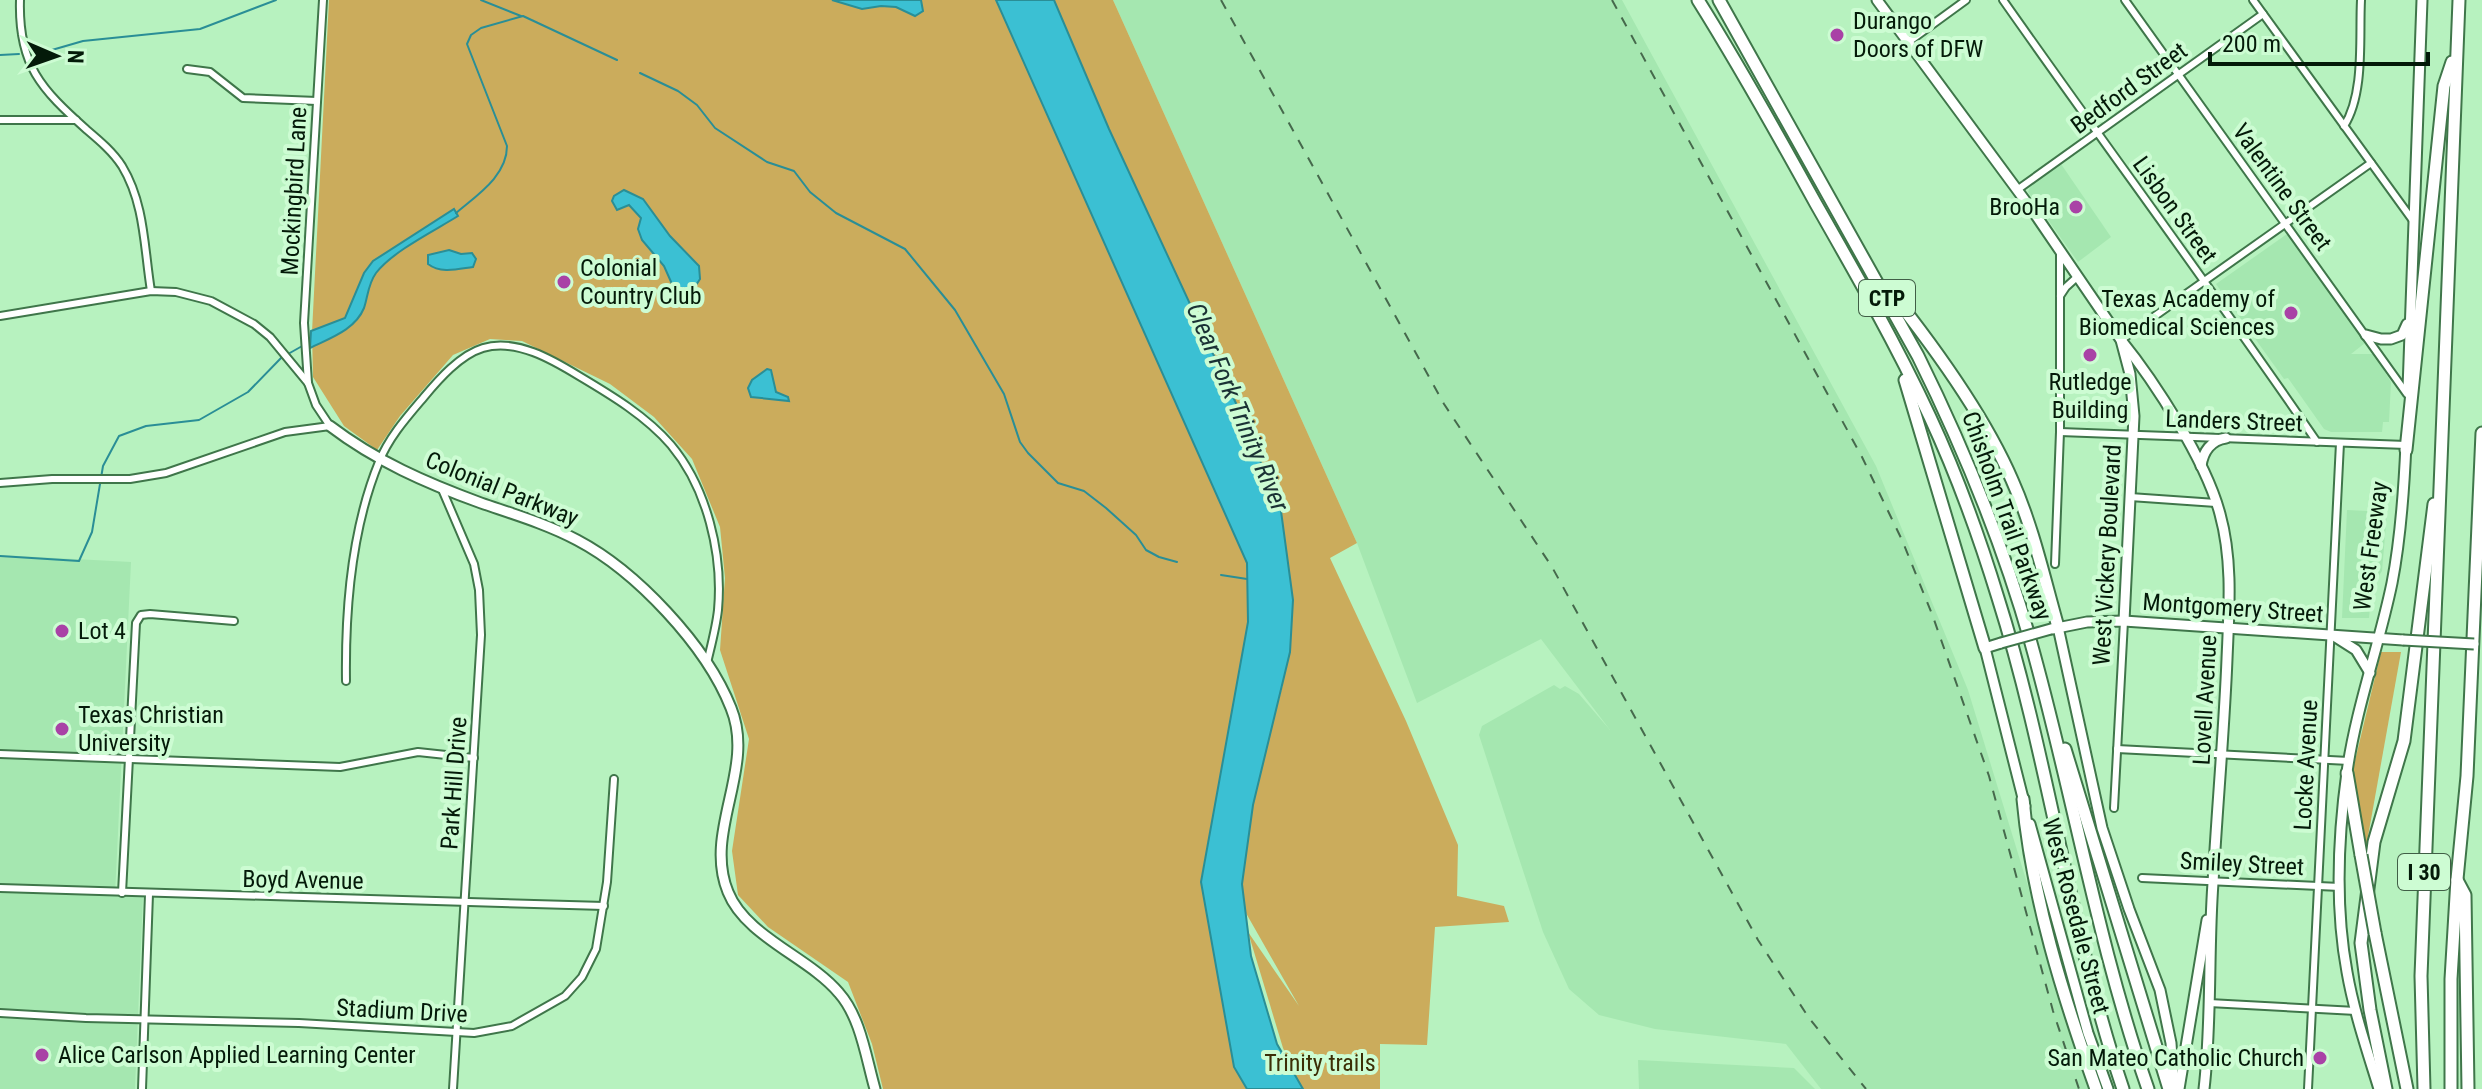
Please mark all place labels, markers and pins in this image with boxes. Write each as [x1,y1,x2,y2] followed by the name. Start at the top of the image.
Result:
[1853,7,1983,63] place label: Durango Doors of DFW
[1828,26,1846,44] marker: Durango Doors of DFW
[1989,193,2060,221] place label: BrooHa
[2067,198,2085,216] marker: BrooHa
[580,254,702,310] place label: Colonial Country Club
[555,273,573,291] marker: Colonial Country Club
[2079,285,2275,341] place label: Texas Academy of Biomedical Sciences
[2282,304,2300,322] marker: Texas Academy of Biomedical Sciences
[2081,346,2099,364] marker: Rutledge Building
[2048,368,2132,424] place label: Rutledge Building
[78,617,126,645] place label: Lot 4
[53,622,71,640] marker: Lot 4
[78,701,224,757] place label: Texas Christian University
[53,720,71,738] marker: Texas Christian University
[58,1041,416,1069] place label: Alice Carlson Applied Learning Center
[2047,1044,2304,1072] place label: San Mateo Catholic Church
[33,1046,51,1064] marker: Alice Carlson Applied Learning Center
[2311,1049,2329,1067] marker: San Mateo Catholic Church

